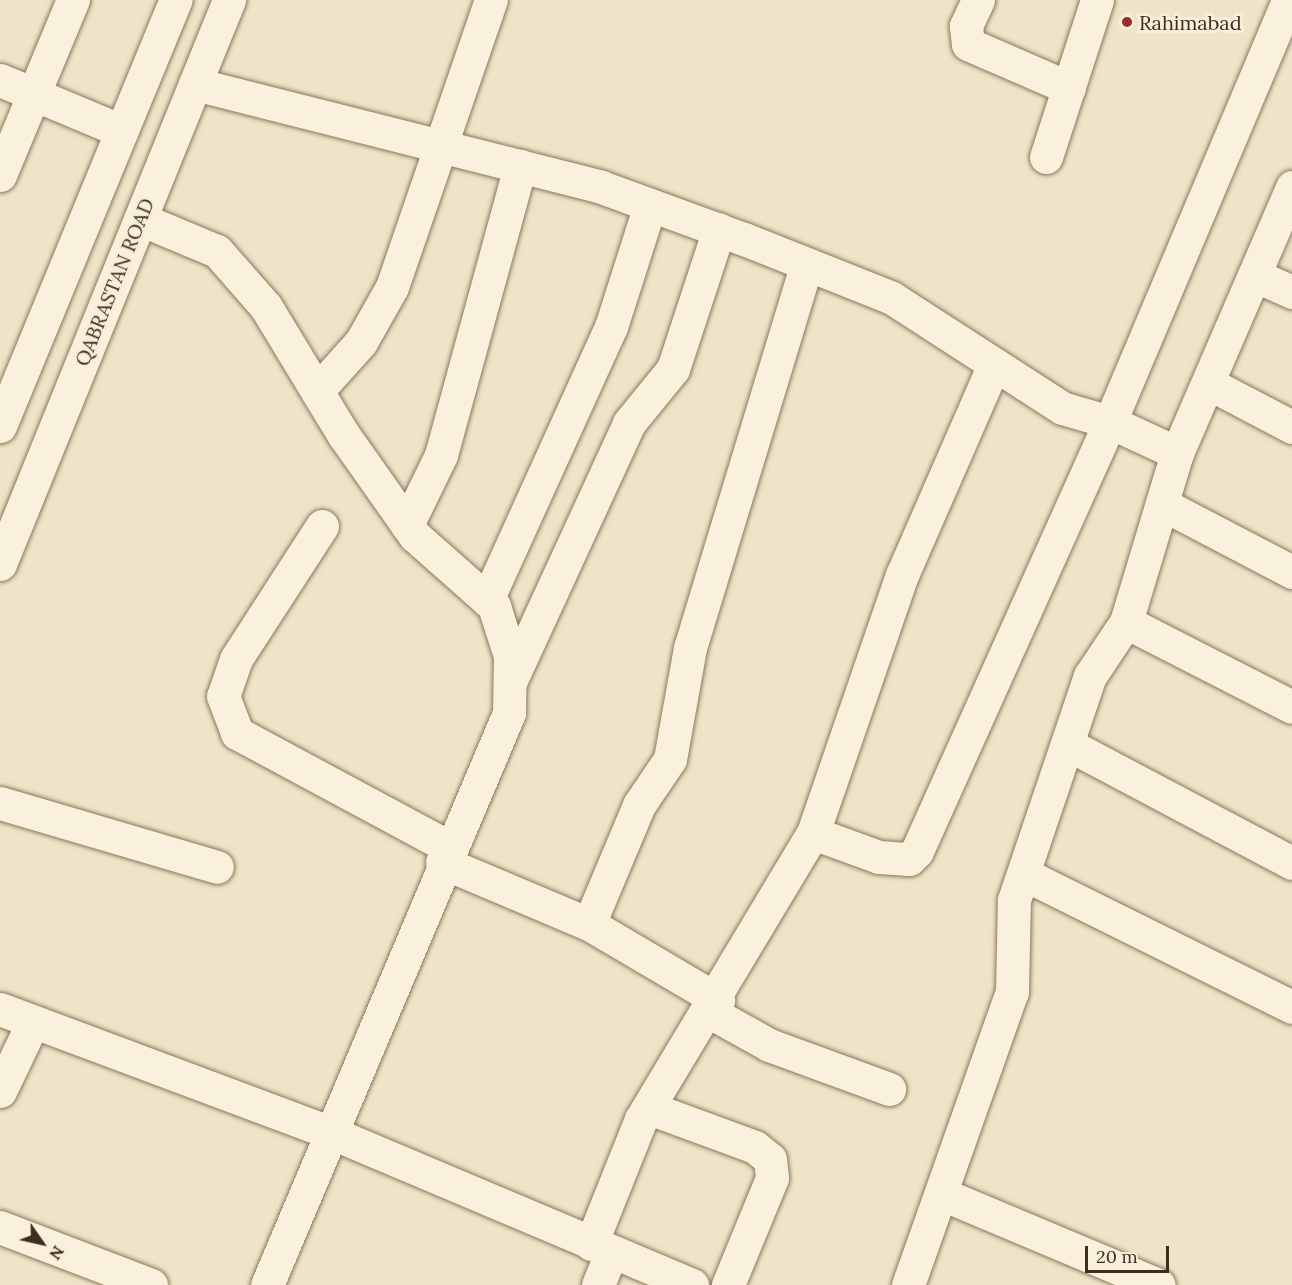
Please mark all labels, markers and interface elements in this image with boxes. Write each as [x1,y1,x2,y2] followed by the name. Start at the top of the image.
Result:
[1139,10,1242,34] place label: Rahimabad
[1120,15,1134,29] marker: Rahimabad
[69,195,159,369] street label: QABRASTAN ROAD
[12,1213,72,1273] north arrow
[1088,1234,1172,1272] scale bar
[45,1242,69,1264] text: N
[1096,1245,1138,1268] text: 20 m

